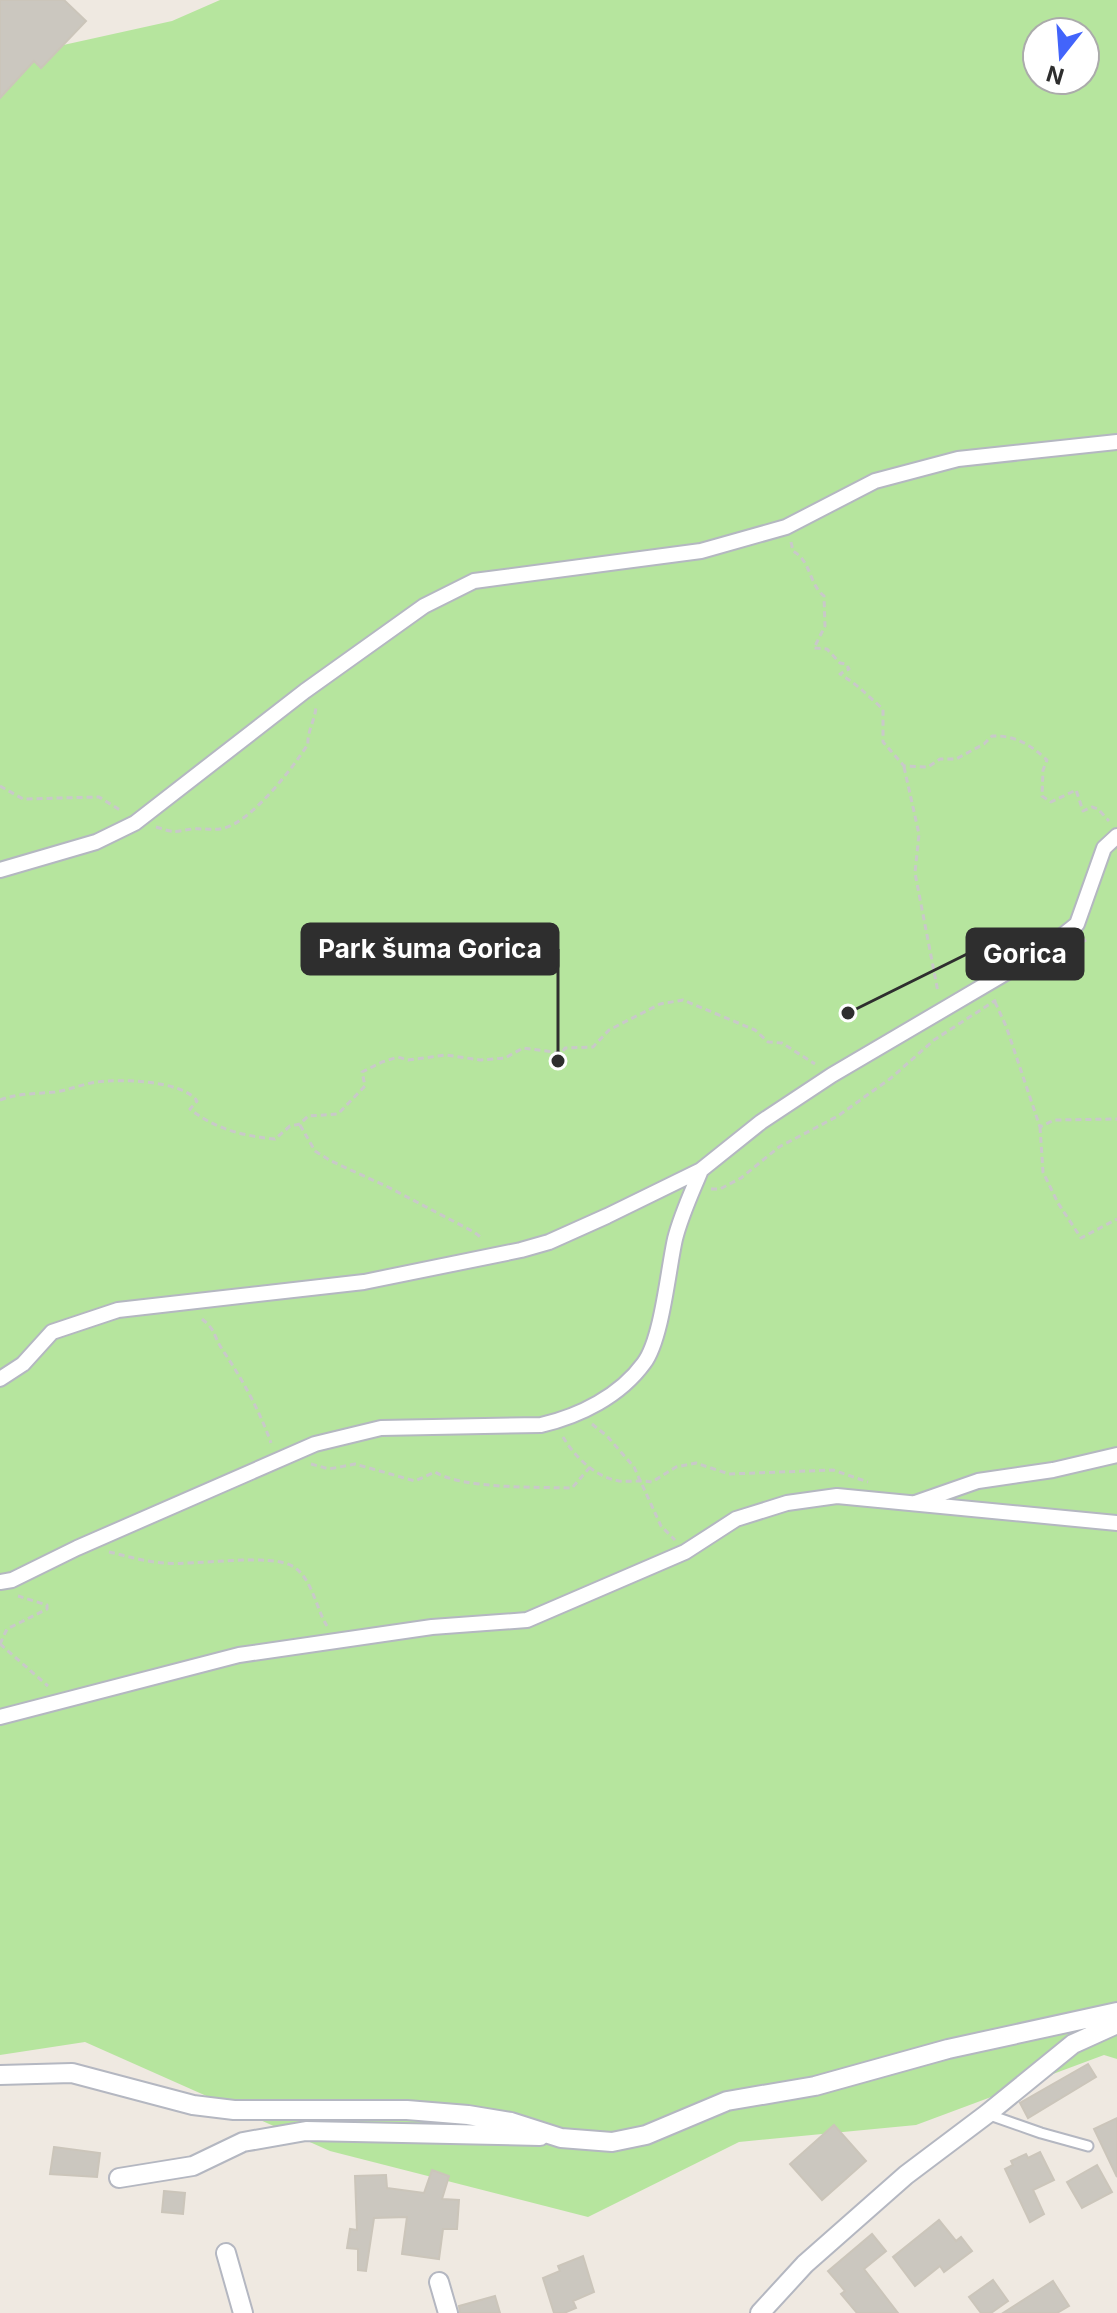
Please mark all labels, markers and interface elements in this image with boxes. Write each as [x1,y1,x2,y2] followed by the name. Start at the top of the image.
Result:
[1021,16,1101,96] north arrow
[1043,60,1067,90] text: N
[302,924,558,974] callout: Park šuma Gorica
[967,929,1083,979] callout: Gorica
[318,933,542,964] text: Park šuma Gorica
[983,938,1067,969] text: Gorica

